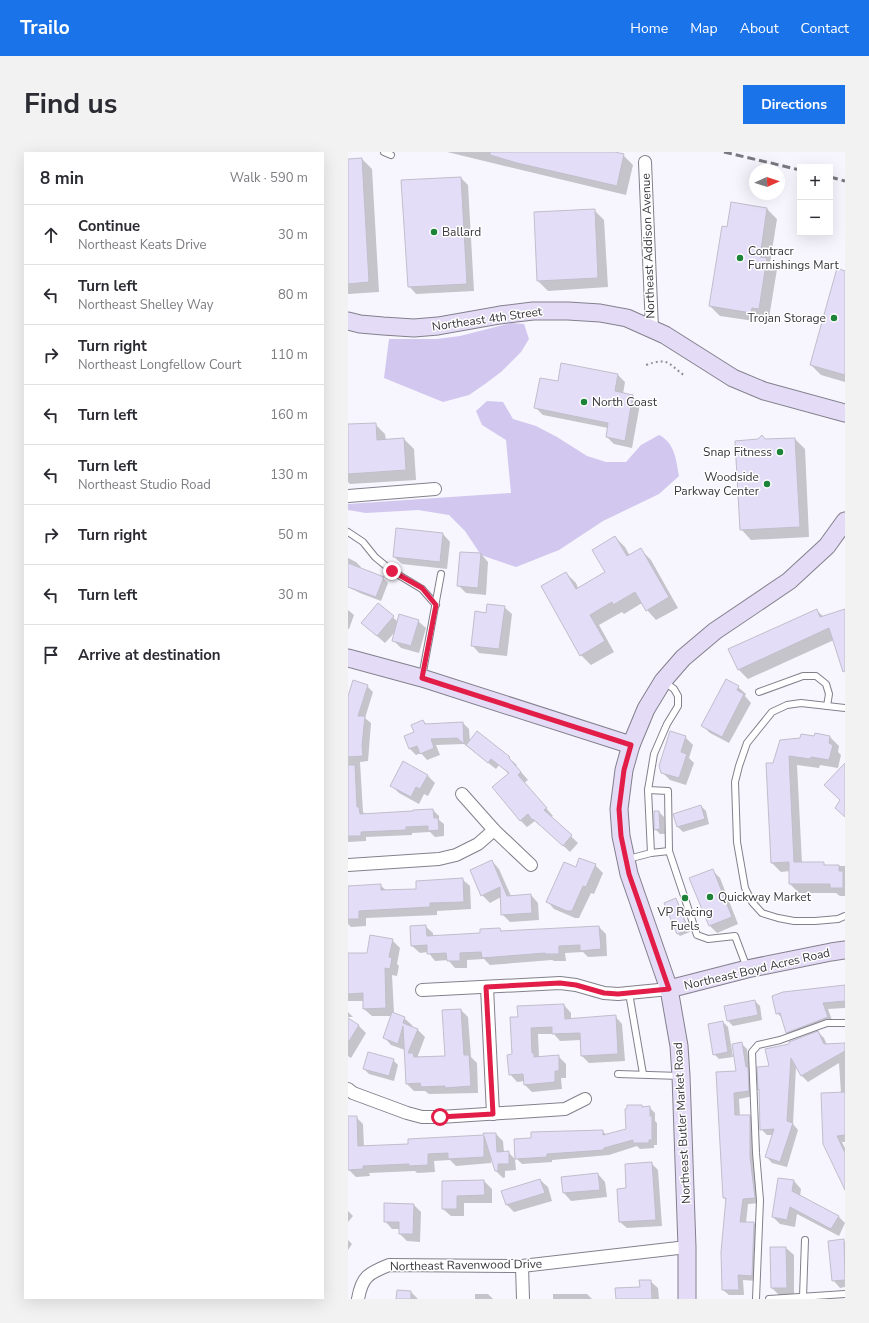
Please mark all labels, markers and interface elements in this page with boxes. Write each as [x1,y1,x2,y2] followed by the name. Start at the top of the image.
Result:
[20,15,70,41] text: Trailo
[630,19,668,38] text: Home
[690,19,718,38] text: Map
[740,19,779,38] text: About
[801,19,849,38] text: Contact
[24,85,118,123] text: Find us
[743,85,845,124] button: Directions
[749,164,785,200] north arrow
[797,164,833,236] map controls
[797,164,833,200] button: +
[40,167,84,190] text: 8 min
[230,169,308,187] text: Walk · 590 m
[637,173,659,319] street label: Northeast Addison Avenue
[797,200,833,236] button: −
[78,216,140,236] text: Continue
[40,224,62,246] icon: ahead
[442,224,481,240] place label: Ballard
[278,226,308,244] text: 30 m
[429,227,439,237] marker: Ballard
[78,236,206,254] text: Northeast Keats Drive
[748,243,839,273] place label: Contracr Furnishings Mart
[735,253,745,263] marker: Contracr Furnishings Mart
[78,276,137,296] text: Turn left
[40,284,62,306] icon: left
[278,286,308,304] text: 80 m
[78,296,214,314] text: Northeast Shelley Way
[431,303,544,335] street label: Northeast 4th Street
[748,310,826,326] place label: Trojan Storage
[829,313,839,323] marker: Trojan Storage
[78,336,147,356] text: Turn right
[40,344,62,366] icon: right
[270,346,308,364] text: 110 m
[78,356,241,374] text: Northeast Longfellow Court
[592,394,658,410] place label: North Coast
[579,397,589,407] marker: North Coast
[40,404,62,426] icon: left
[78,405,137,425] text: Turn left
[270,406,308,424] text: 160 m
[703,444,772,460] place label: Snap Fitness
[775,447,785,457] marker: Snap Fitness
[78,456,137,476] text: Turn left
[40,464,62,486] icon: left
[270,466,308,484] text: 130 m
[674,469,760,499] place label: Woodside Parkway Center
[78,476,211,494] text: Northeast Studio Road
[762,479,772,489] marker: Woodside Parkway Center
[40,524,62,546] icon: right
[78,525,147,545] text: Turn right
[278,526,308,544] text: 50 m
[383,562,401,580] route end
[40,584,62,606] icon: left
[78,585,137,605] text: Turn left
[278,586,308,604] text: 30 m
[40,644,62,666] icon: arrive
[78,645,221,665] text: Arrive at destination
[718,889,812,905] place label: Quickway Market
[705,892,715,902] marker: Quickway Market
[680,893,690,903] marker: VP Racing Fuels
[656,904,713,934] place label: VP Racing Fuels
[682,944,832,994] street label: Northeast Boyd Acres Road
[670,1042,694,1204] street label: Northeast Butler Market Road
[431,1108,449,1126] route start
[390,1256,542,1274] street label: Northeast Ravenwood Drive

